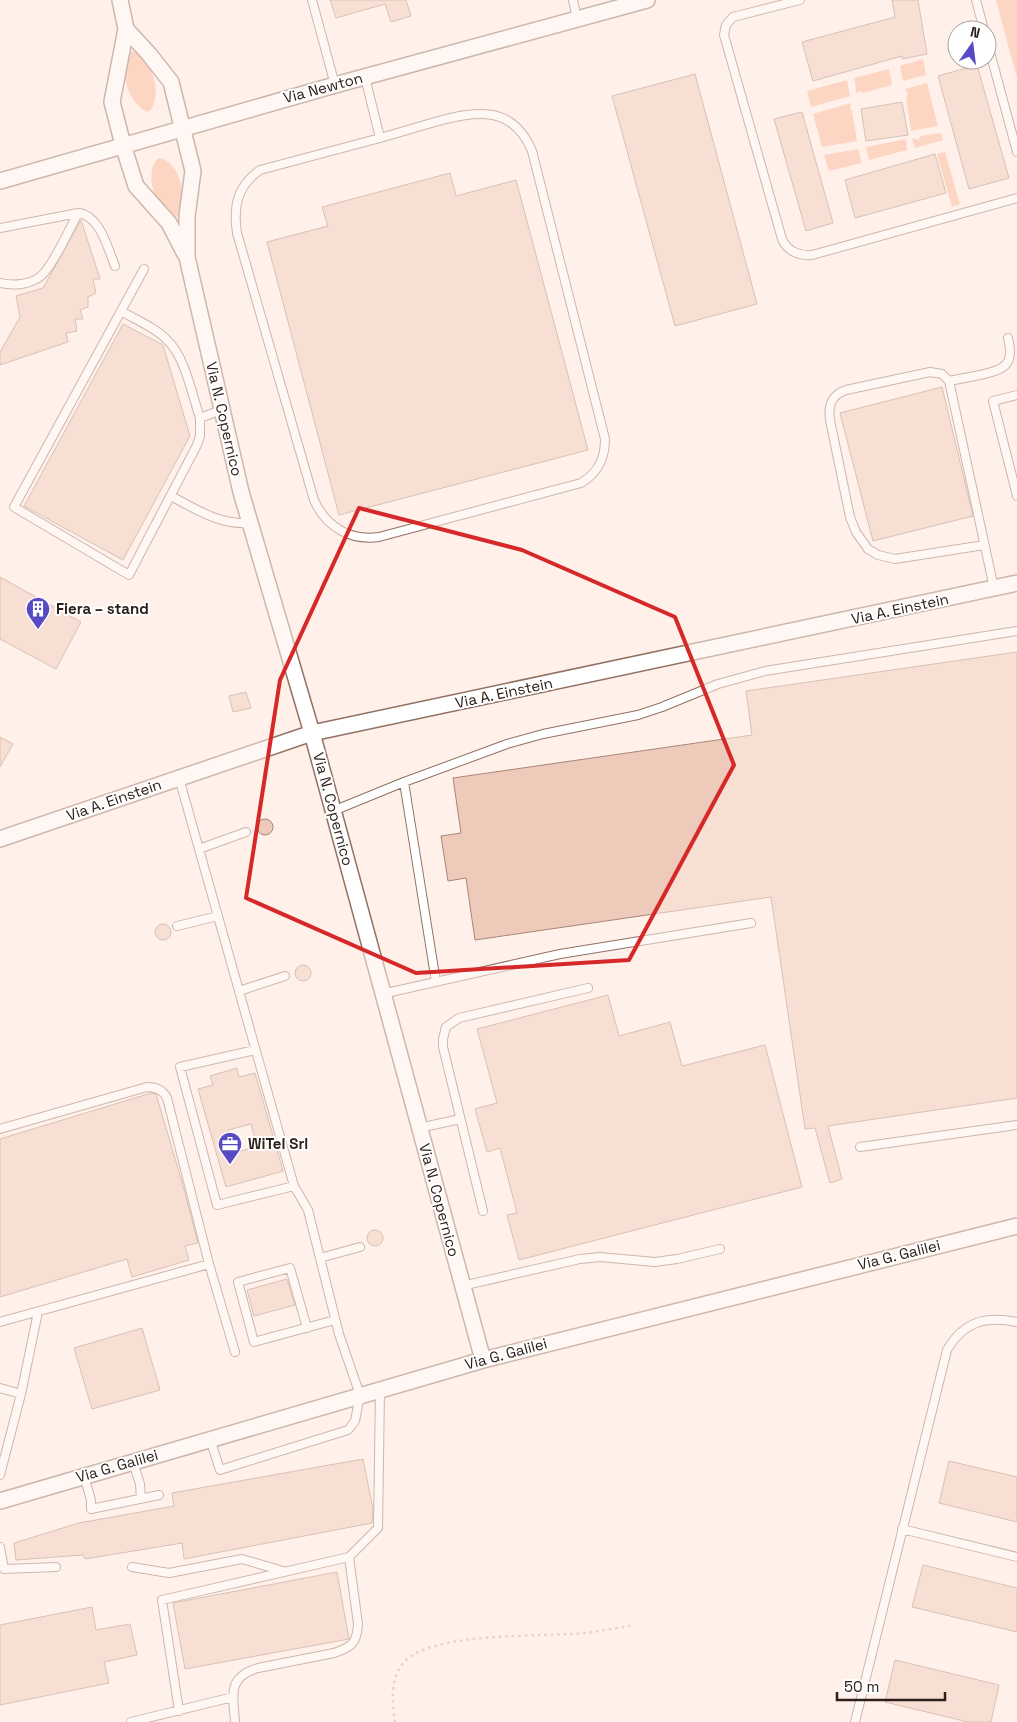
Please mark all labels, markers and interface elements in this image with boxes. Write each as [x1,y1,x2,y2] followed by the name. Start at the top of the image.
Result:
[947,20,997,70] north arrow
[968,23,982,42] text: N
[281,68,365,107] street label: Via Newton
[202,360,247,478] street label: Via N. Copernico
[849,589,950,628] street label: Via A. Einstein
[25,596,51,630] building icon: Fiera – stand
[56,599,149,618] place label: Fiera – stand
[453,673,554,712] street label: Via A. Einstein
[309,750,358,868] street label: Via N. Copernico
[64,774,164,825] street label: Via A. Einstein
[217,1131,243,1165] office icon: WiTel Srl
[248,1134,308,1153] place label: WiTel Srl
[415,1141,464,1259] street label: Via N. Copernico
[856,1235,942,1274] street label: Via G. Galilei
[463,1333,549,1374] street label: Via G. Galilei
[74,1445,160,1486] street label: Via G. Galilei
[837,1670,944,1702] scale bar
[844,1677,879,1696] text: 50 m

